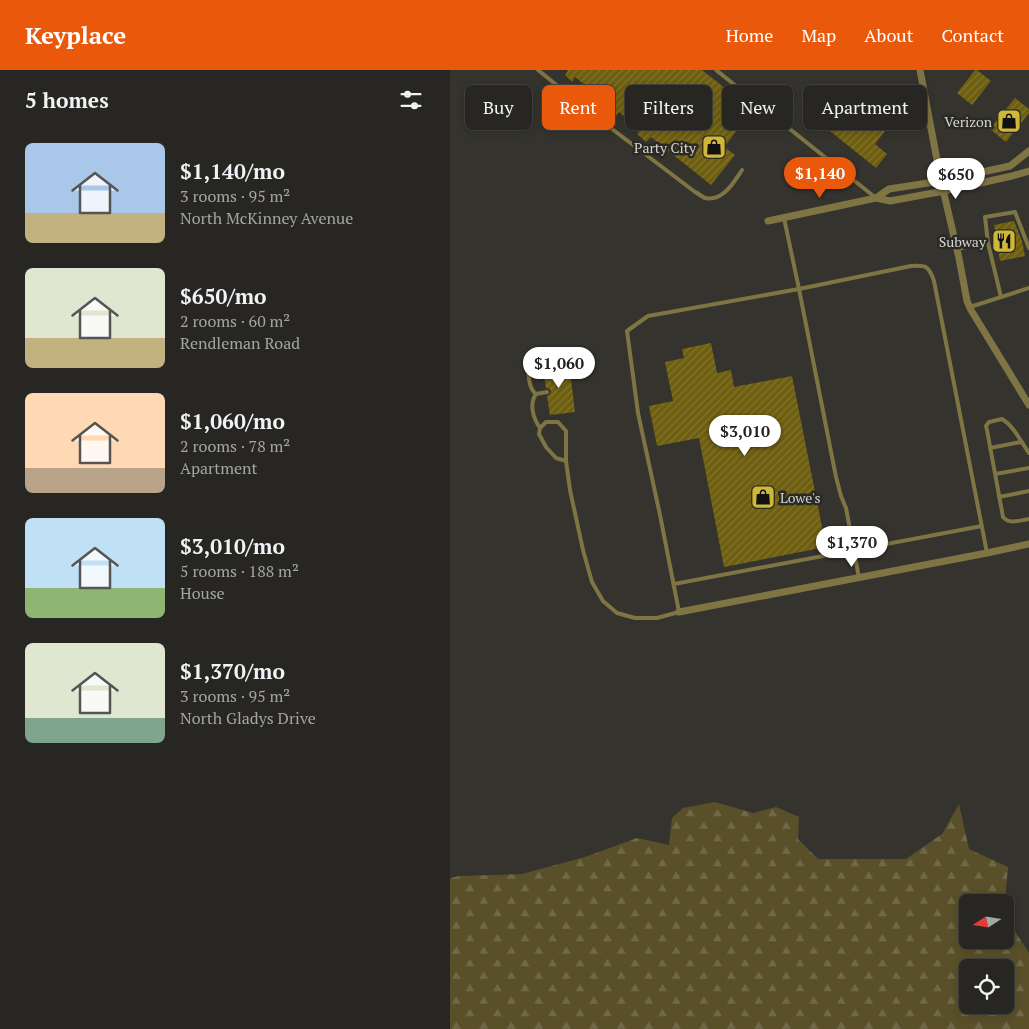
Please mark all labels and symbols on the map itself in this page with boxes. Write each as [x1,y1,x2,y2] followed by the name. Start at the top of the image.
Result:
[996,108,1022,134] shop icon: Verizon
[944,112,993,131] place label: Verizon
[701,134,727,160] shop icon: Party City
[634,138,697,157] place label: Party City
[779,156,861,199] pin: $1,140
[926,158,986,200] pin: $650
[991,228,1017,254] restaurant icon: Subway
[939,232,987,251] place label: Subway
[518,346,600,389] pin: $1,060
[704,414,786,457] pin: $3,010
[750,484,776,510] shop icon: Lowe's
[780,488,821,507] place label: Lowe's
[811,526,893,568] pin: $1,370
[959,894,1014,949] north arrow

